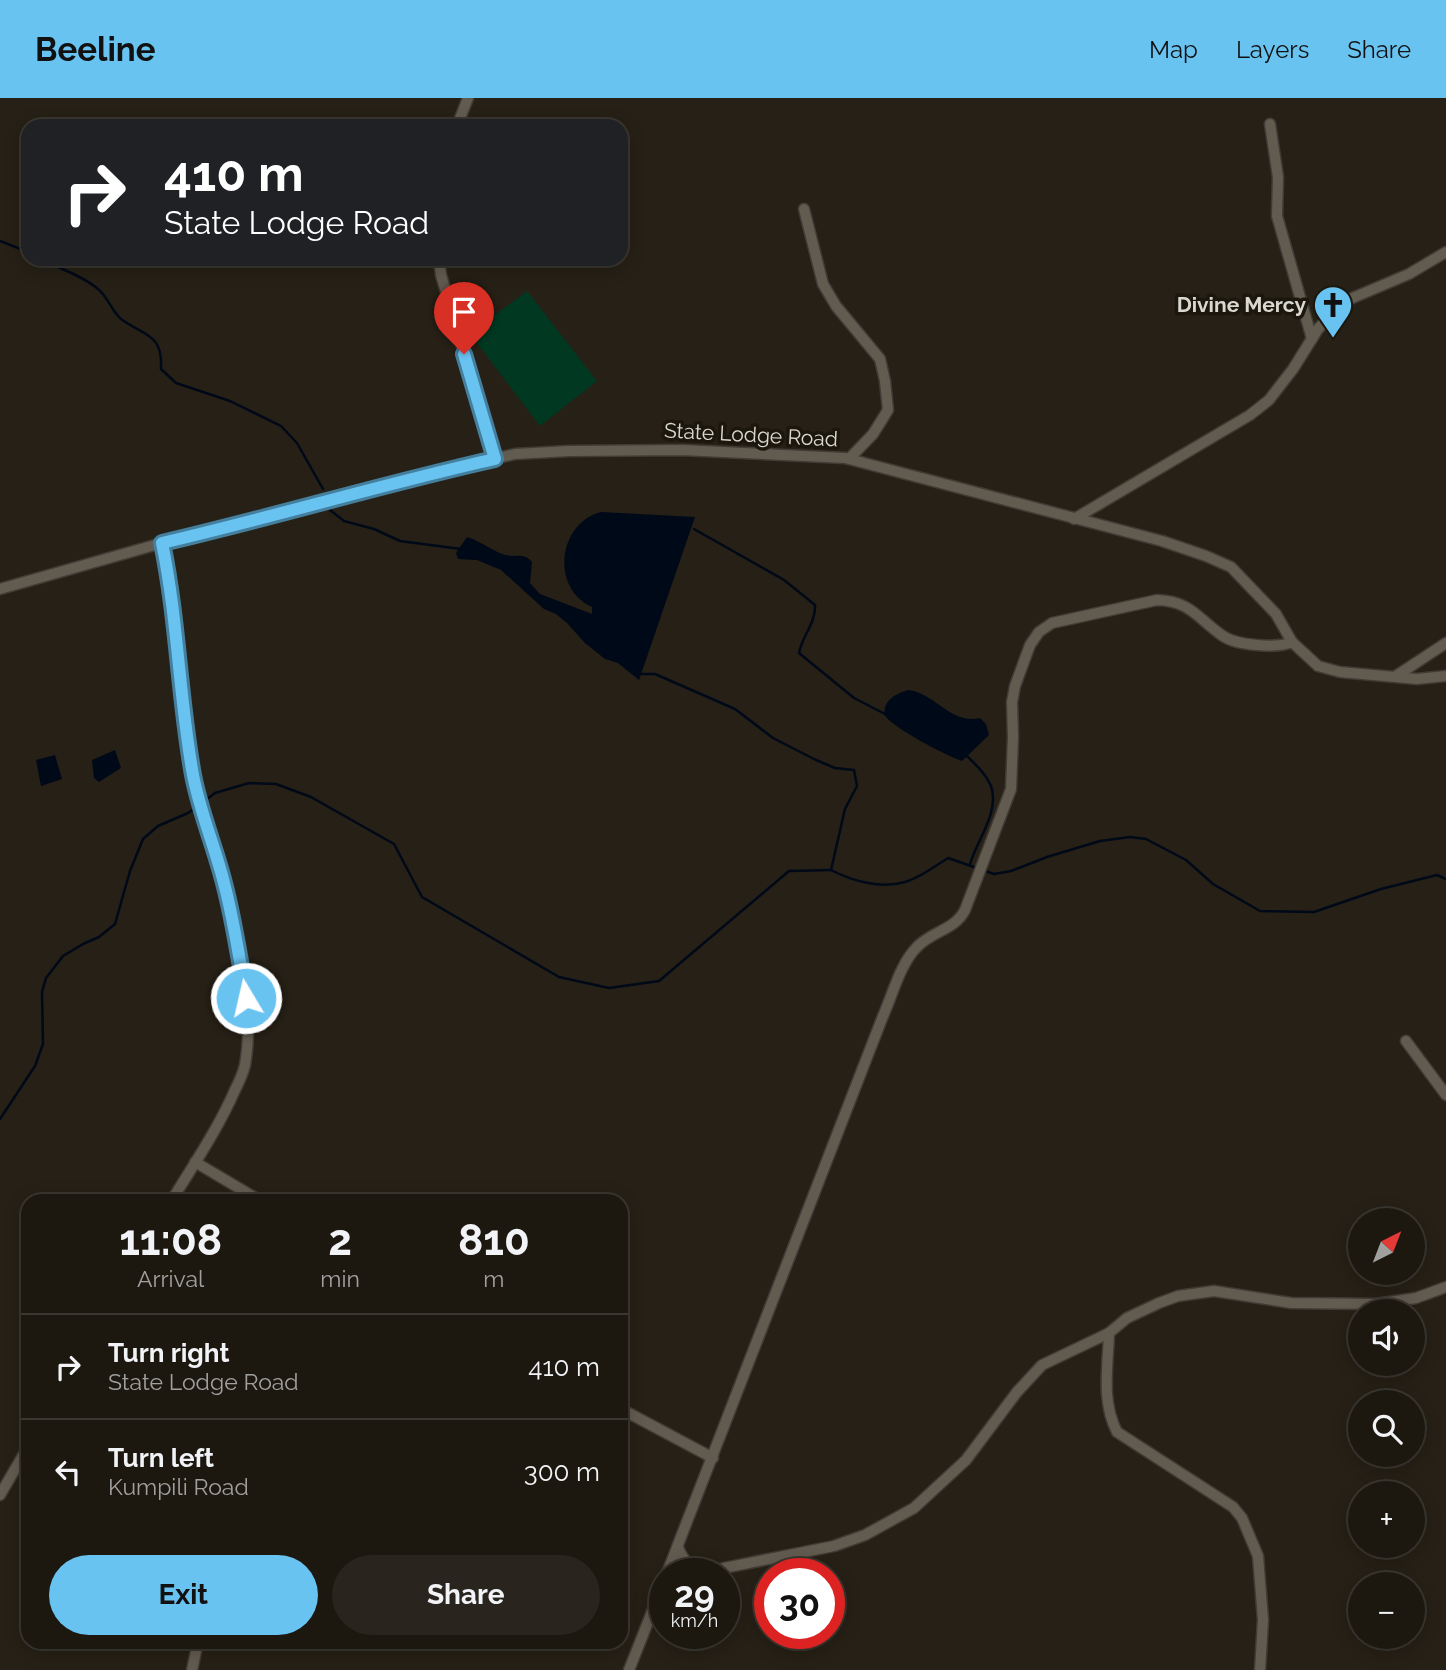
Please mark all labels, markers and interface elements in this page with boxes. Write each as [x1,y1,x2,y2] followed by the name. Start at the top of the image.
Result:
[35,30,156,69] text: Beeline
[1149,35,1198,64] text: Map
[1236,35,1309,64] text: Layers
[1347,35,1411,64] text: Share
[164,145,304,202] text: 410 m
[49,147,140,238] icon: right
[164,204,429,241] text: State Lodge Road
[434,282,494,354] pin
[1312,284,1354,339] church icon: Divine Mercy
[1177,292,1306,317] place label: Divine Mercy
[445,293,483,331] icon: arrive
[663,417,839,452] street label: State Lodge Road
[209,961,283,1035] position arrow
[1348,1208,1424,1284] north arrow
[1348,1208,1425,1649] map controls
[119,1216,222,1265] text: 11:08
[328,1216,352,1265] text: 2
[458,1216,530,1265] text: 810
[137,1265,204,1292] text: Arrival
[320,1265,360,1292] text: min
[483,1265,504,1292] text: m
[1348,1299,1425,1376] button: sound
[108,1338,229,1368] text: Turn right
[49,1348,87,1386] icon: right
[528,1352,600,1382] text: 410 m
[108,1368,299,1395] text: State Lodge Road
[1348,1390,1425,1467] button: search
[108,1443,214,1473] text: Turn left
[49,1453,87,1491] icon: left
[524,1457,600,1487] text: 300 m
[108,1473,249,1500] text: Kumpili Road
[1348,1481,1425,1558] button: +
[49,1555,318,1635] button: Exit
[332,1555,600,1635] button: Share
[754,1558,845,1649] speed limit sign: 30
[1348,1572,1425,1649] button: −
[674,1574,715,1615] text: 29
[671,1610,718,1631] text: km/h

